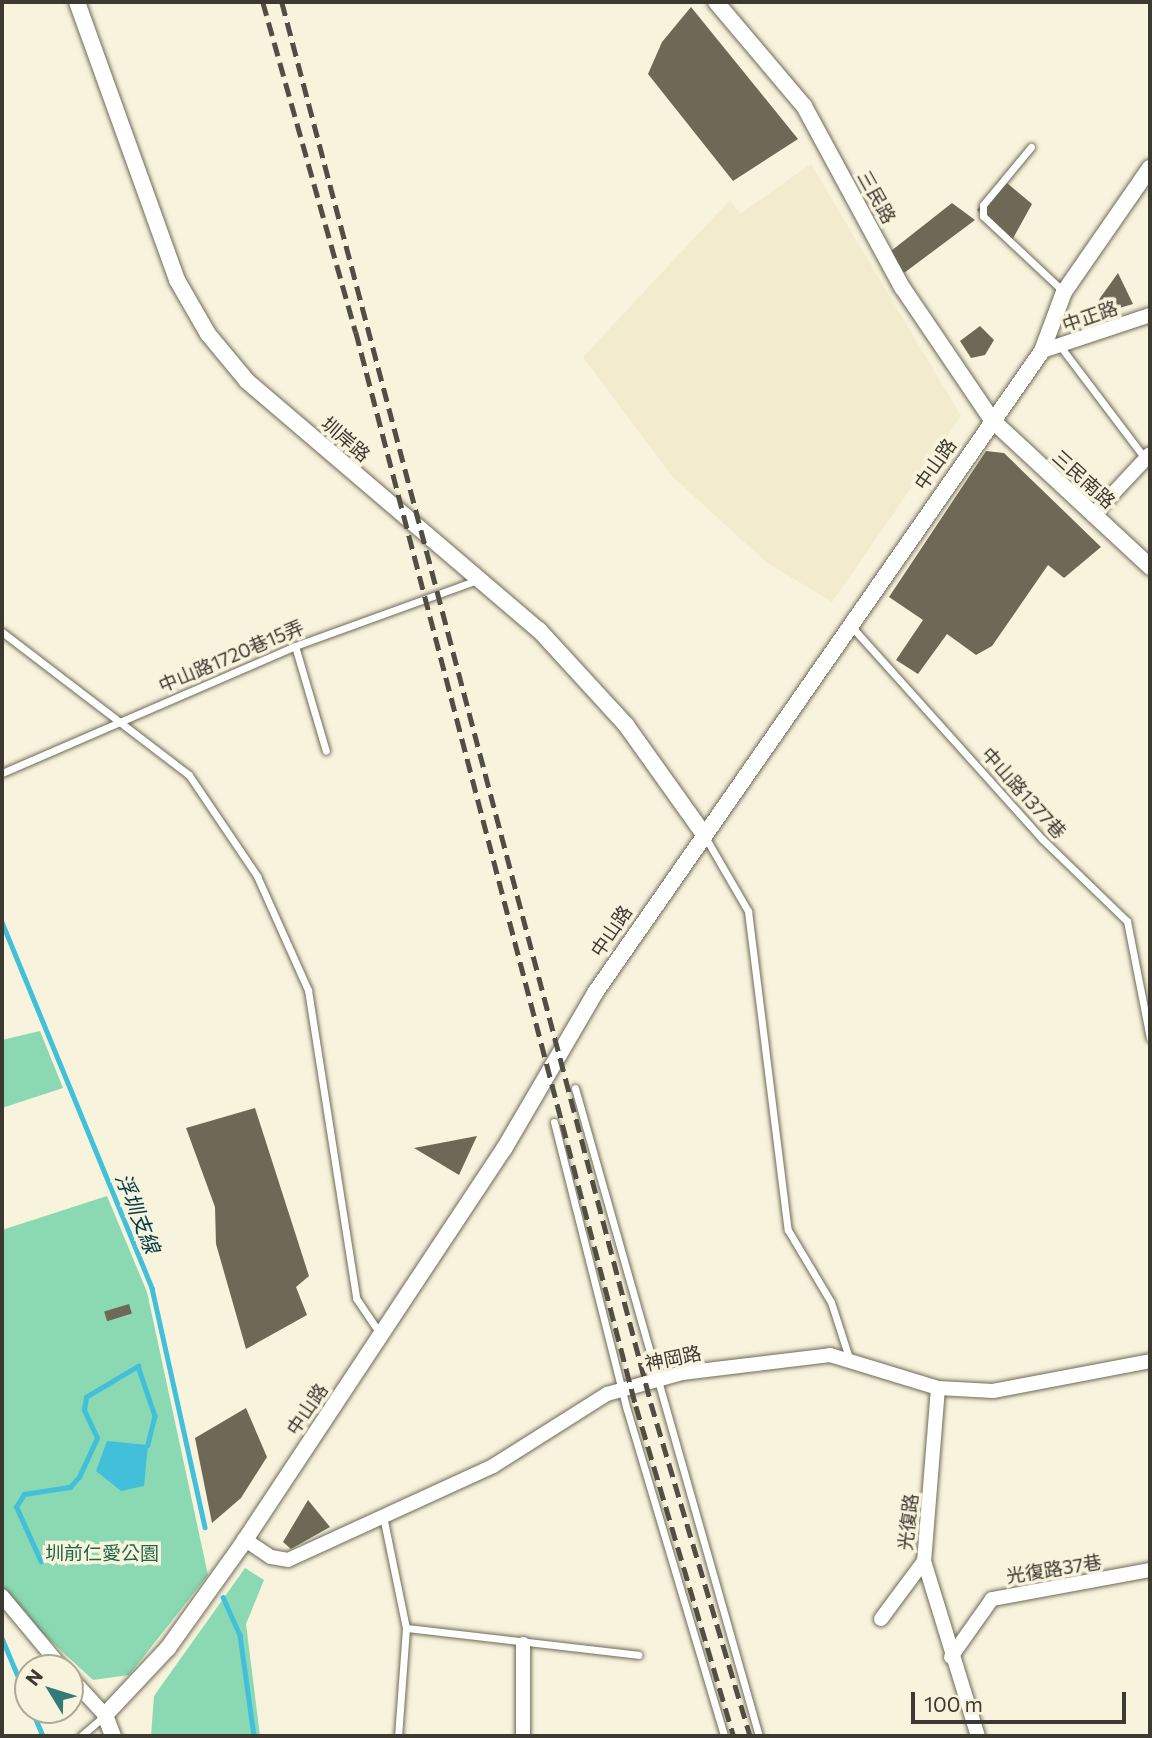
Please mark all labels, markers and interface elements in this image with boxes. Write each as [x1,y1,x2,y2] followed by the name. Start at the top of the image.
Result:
[853,167,901,227] street label: 三民路
[1059,296,1121,336] street label: 中正路
[317,412,375,466] street label: 圳岸路
[909,434,961,494] street label: 中山路
[1048,445,1120,513] street label: 三民南路
[155,615,307,697] street label: 中山路1720巷15弄
[977,743,1071,843] street label: 中山路1377巷
[586,901,636,961] street label: 中山路
[111,1169,165,1257] water label: 浮圳支線
[643,1341,703,1375] street label: 神岡路
[282,1379,332,1439] street label: 中山路
[894,1492,922,1552] street label: 光復路
[45,1542,159,1564] park label: 圳前仁愛公園
[1004,1550,1104,1588] street label: 光復路37巷
[14,1654,84,1724] north arrow
[20,1664,47,1690] text: N
[914,1678,1129,1722] scale bar
[924,1691,983,1716] text: 100 m

